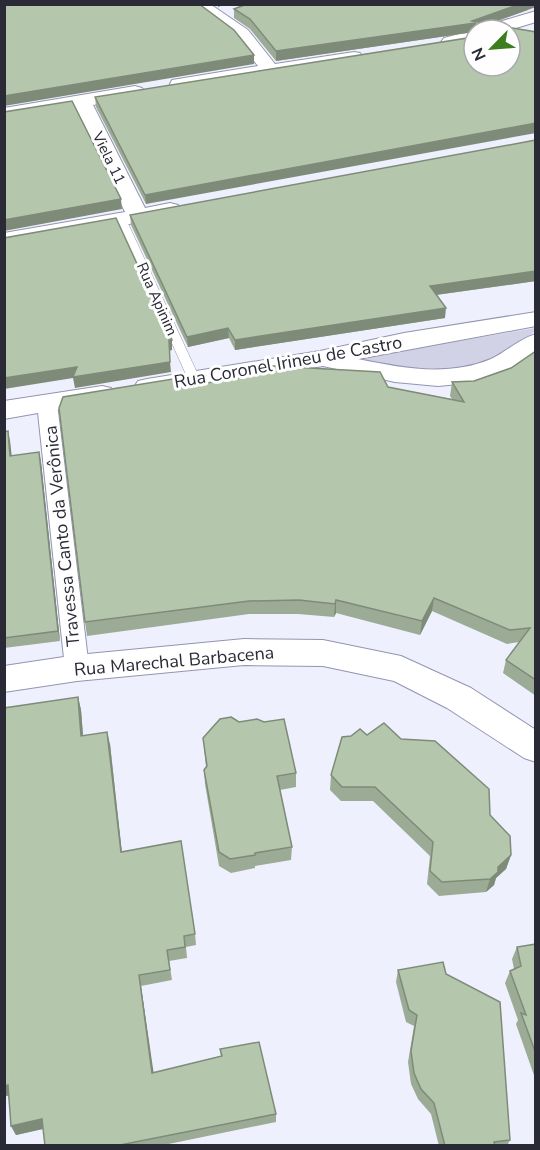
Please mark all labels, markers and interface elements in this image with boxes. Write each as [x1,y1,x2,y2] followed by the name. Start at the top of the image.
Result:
[462,18,522,78] north arrow
[467,44,492,64] text: N
[87,128,130,188] street label: Viela 11
[132,259,182,339] street label: Rua Apinim
[172,330,404,394] street label: Rua Coronel Irineu de Castro
[38,424,86,648] street label: Travessa Canto da Verônica
[73,640,275,682] street label: Rua Marechal Barbacena

